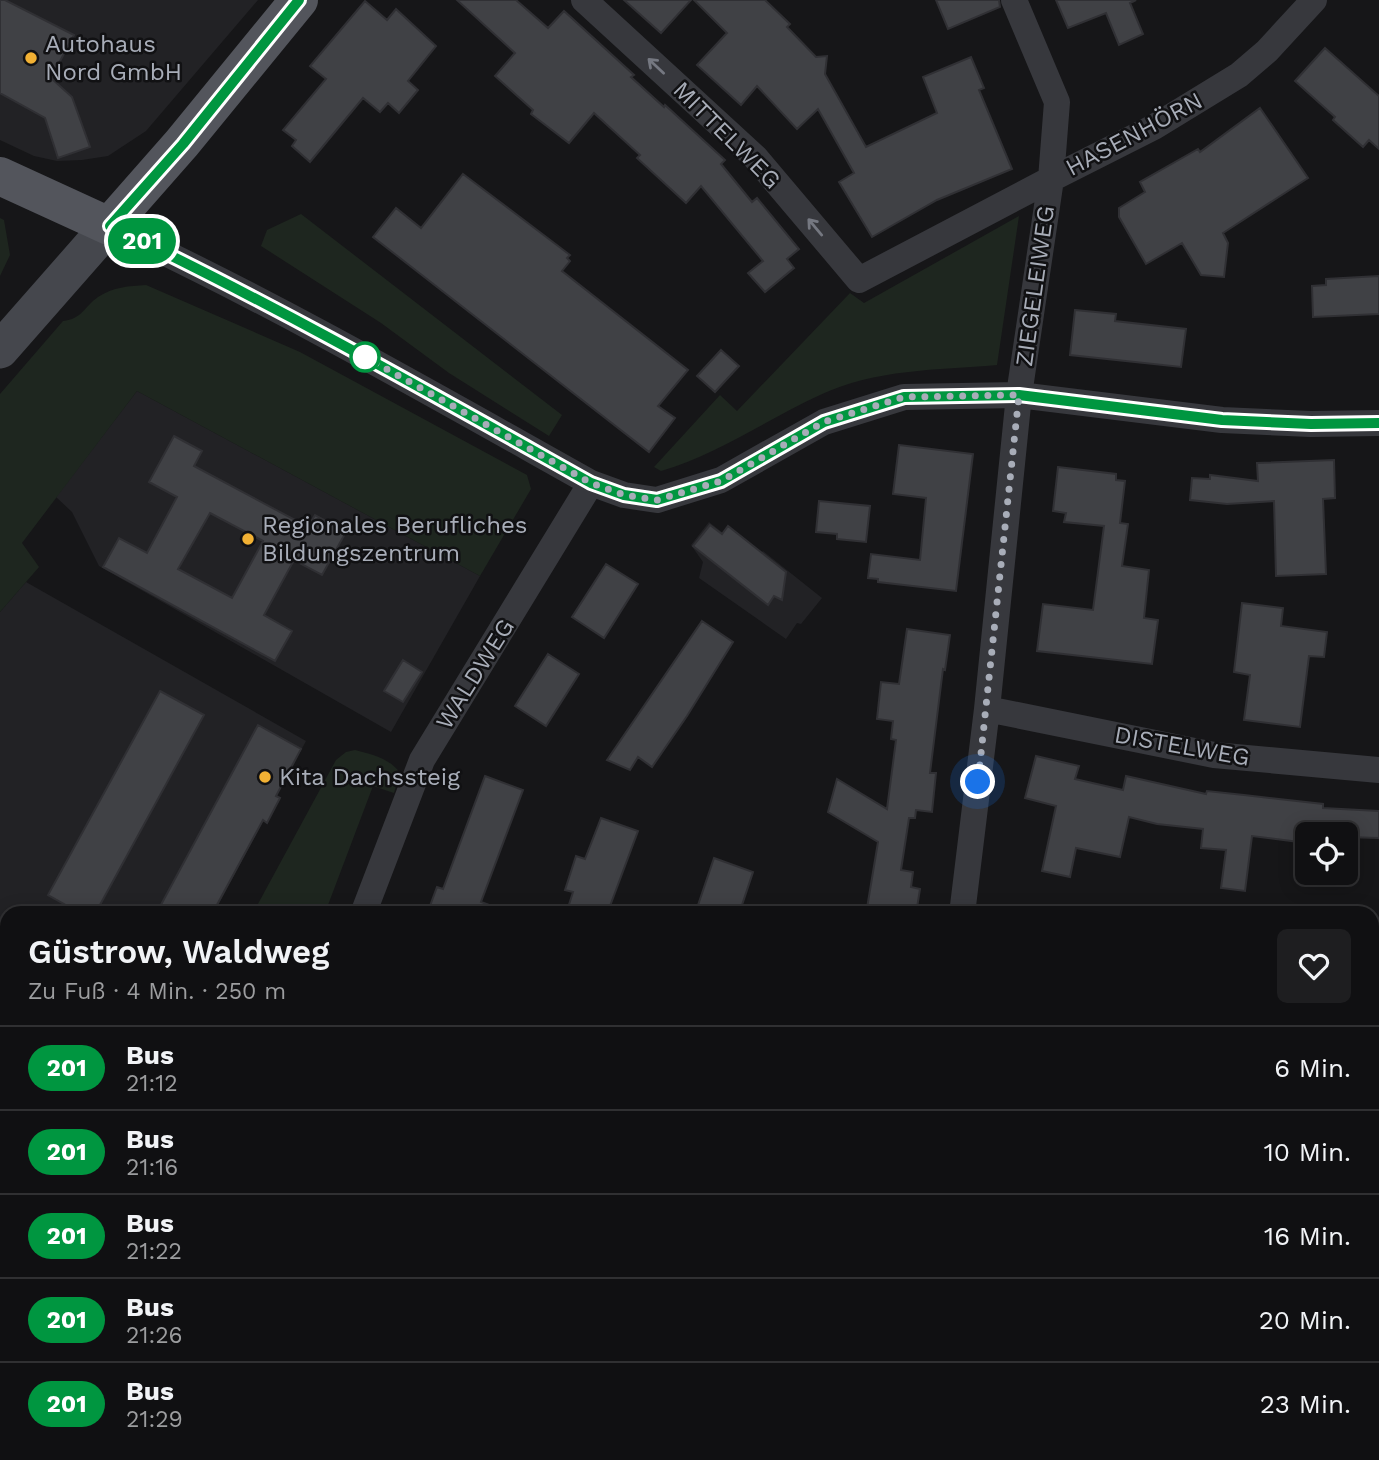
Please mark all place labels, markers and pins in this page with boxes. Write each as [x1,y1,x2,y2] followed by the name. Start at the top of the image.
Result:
[45,30,182,86] place label: Autohaus Nord GmbH
[23,50,39,66] marker: Autohaus Nord GmbH
[350,342,380,372] unlabelled marker
[262,511,528,567] place label: Regionales Berufliches Bildungszentrum
[240,531,256,547] marker: Regionales Berufliches Bildungszentrum
[279,763,460,791] place label: Kita Dachssteig
[257,769,273,785] marker: Kita Dachssteig

